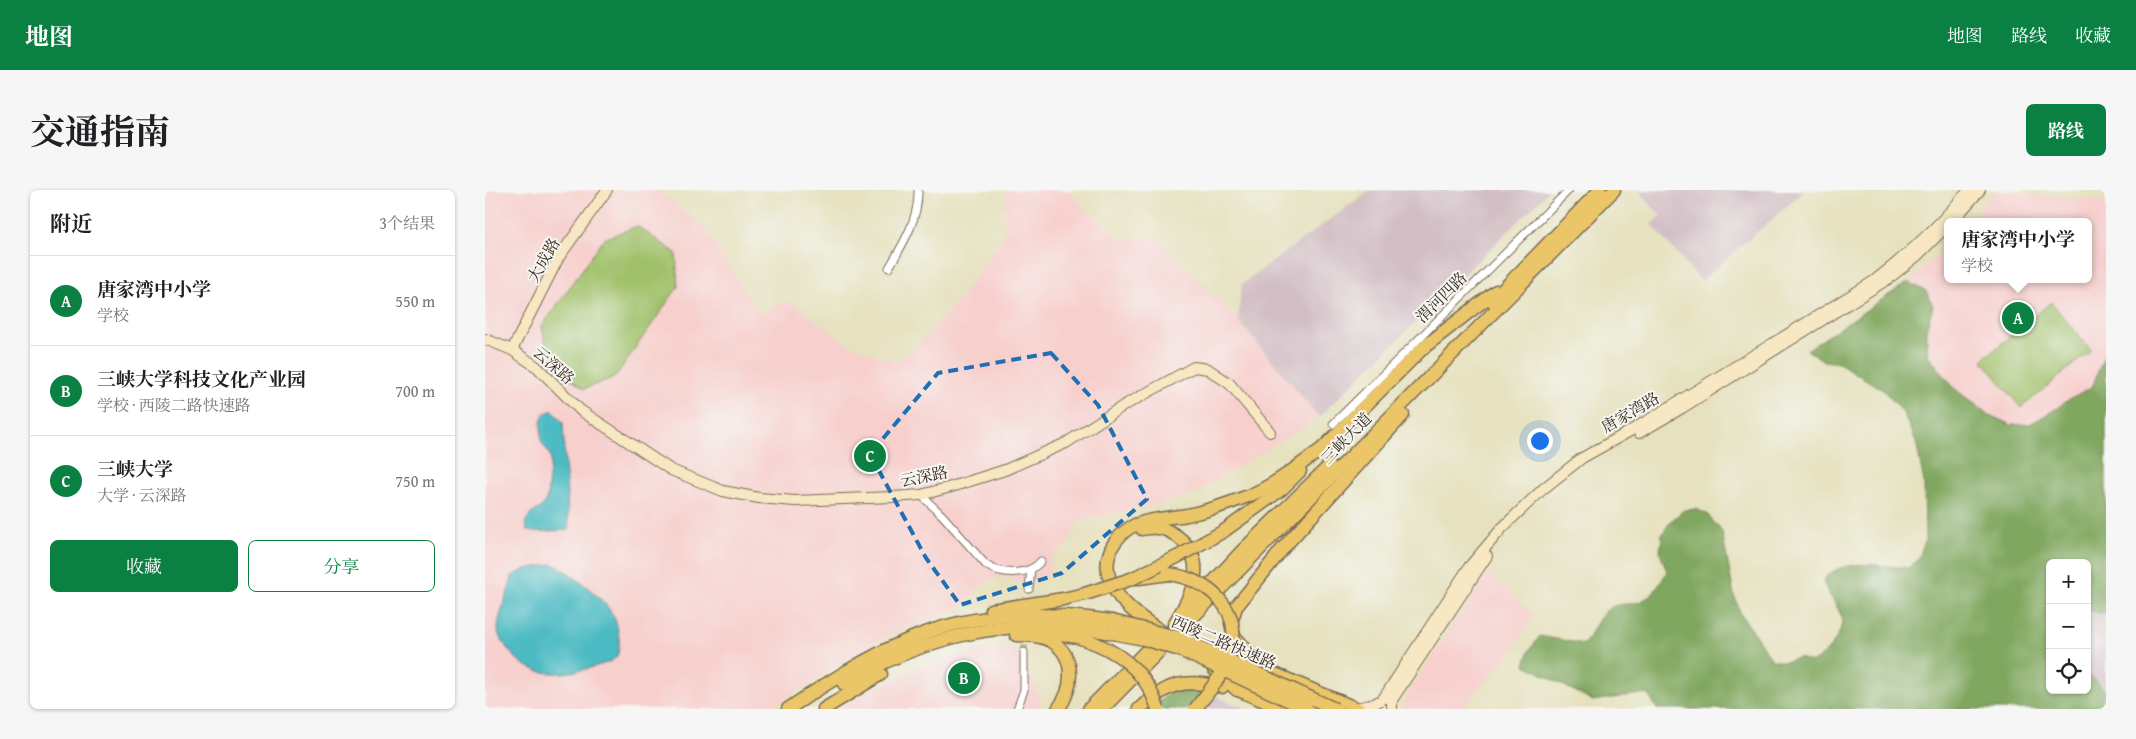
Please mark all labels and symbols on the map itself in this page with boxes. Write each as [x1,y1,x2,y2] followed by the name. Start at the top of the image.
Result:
[521,233,565,287] street label: 大成路
[1410,266,1472,328] street label: 渭河四路
[2002,299,2034,337] pin: A
[528,340,580,390] street label: 云深路
[1596,386,1664,438] street label: 唐家湾路
[1315,407,1377,469] street label: 三峡大道
[1527,428,1553,454] your location
[854,437,886,475] pin: C
[898,460,950,492] street label: 云深路
[1168,609,1280,675] street label: 西陵二路快速路
[948,659,980,697] pin: B

